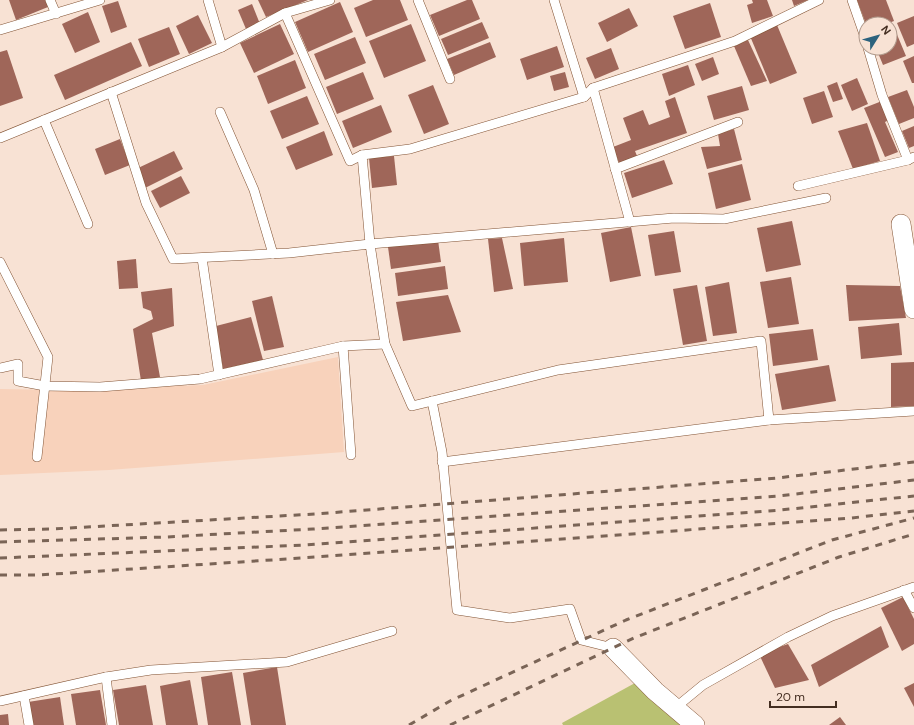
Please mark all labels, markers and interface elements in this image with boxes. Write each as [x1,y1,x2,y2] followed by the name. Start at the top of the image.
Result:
[858,16,898,56] north arrow
[878,23,894,37] text: N
[770,683,836,709] scale bar
[776,689,805,705] text: 20 m

